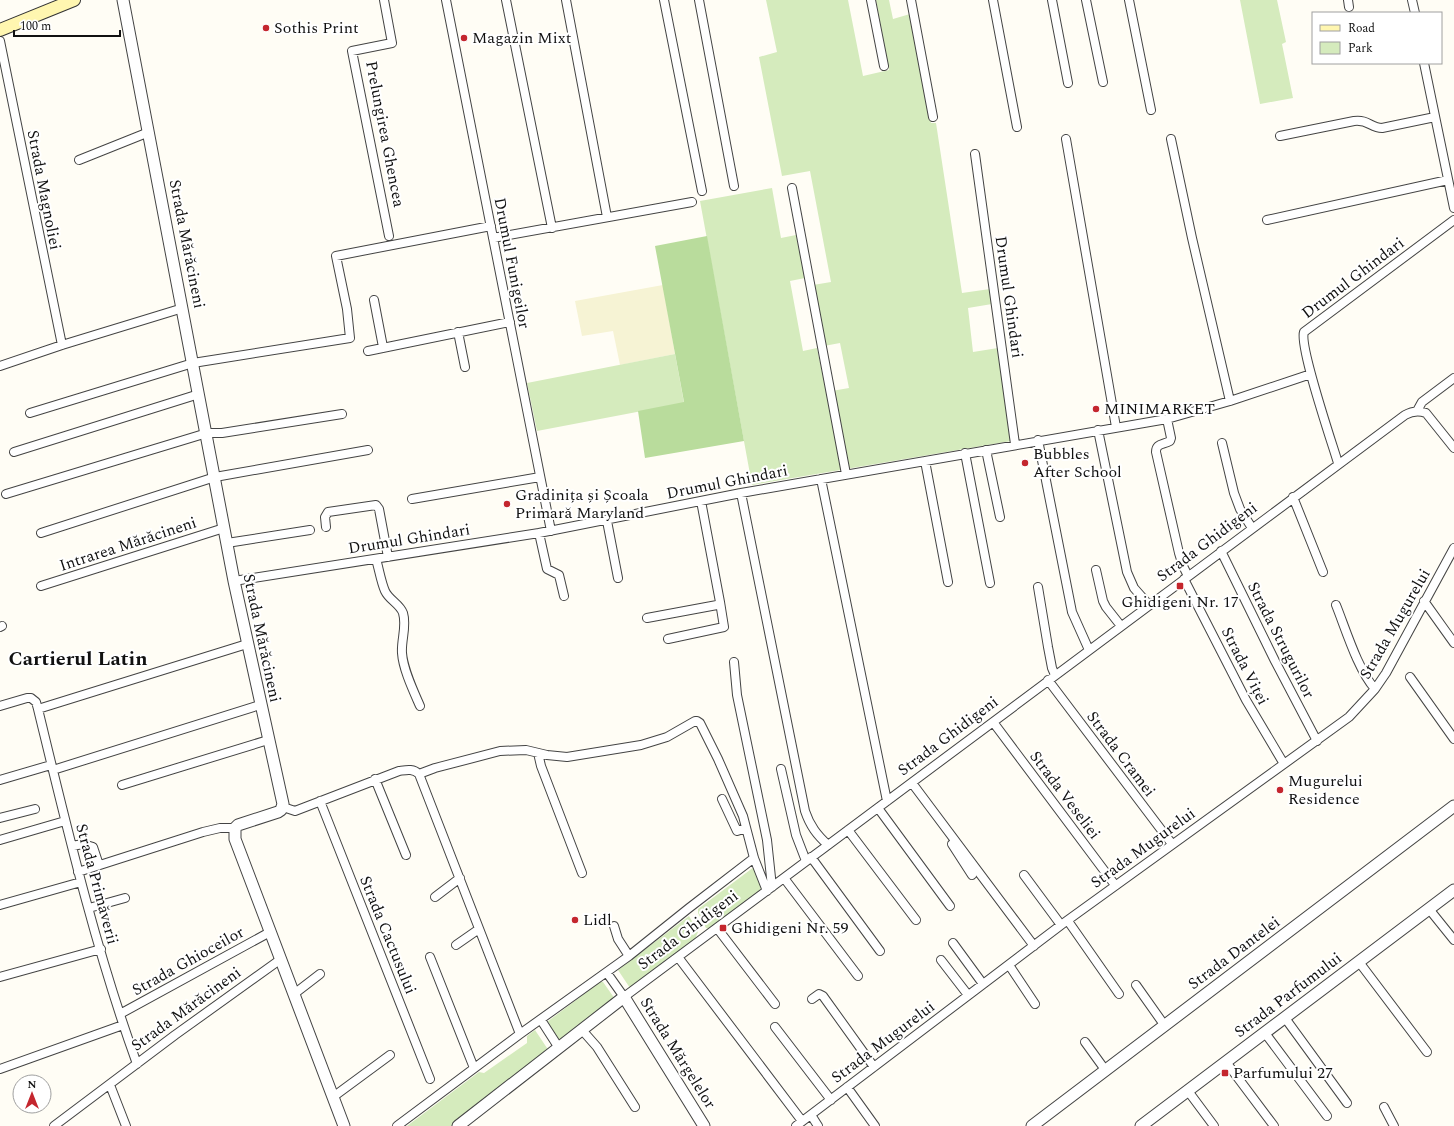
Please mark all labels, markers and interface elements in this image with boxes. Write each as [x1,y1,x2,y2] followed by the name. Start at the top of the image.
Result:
[14,12,120,38] scale bar
[1312,12,1442,64] legend
[274,16,359,40] place label: Sothis Print
[20,17,51,36] text: 100 m
[1348,19,1375,38] text: Road
[261,23,271,33] marker: Sothis Print
[472,26,572,50] place label: Magazin Mixt
[459,33,469,43] marker: Magazin Mixt
[1348,39,1373,58] text: Park
[359,59,411,209] street label: Prelungirea Ghencea
[21,128,67,252] street label: Strada Magnoliei
[163,177,211,311] street label: Strada Mărăcineni
[488,195,536,331] street label: Drumul Funigeilor
[1297,231,1409,325] street label: Drumul Ghindari
[989,234,1029,360] street label: Drumul Ghindari
[1104,397,1215,421] place label: MINIMARKET
[1091,404,1101,414] marker: MINIMARKET
[1033,442,1122,484] place label: Bubbles After School
[664,458,790,506] street label: Drumul Ghindari
[1020,458,1030,468] marker: Bubbles After School
[515,483,649,525] place label: Gradinița și Școala Primară Maryland
[1152,496,1262,588] street label: Strada Ghidigeni
[502,499,512,509] marker: Gradinița și Școala Primară Maryland
[56,510,200,578] street label: Intrarea Mărăcineni
[346,518,472,560] street label: Drumul Ghindari
[1354,564,1436,684] street label: Strada Mugurelui
[237,571,287,705] street label: Strada Mărăcineni
[1241,577,1321,703] street label: Strada Strugurilor
[1175,581,1185,591] marker: Ghidigeni Nr. 17
[1121,590,1239,614] place label: Ghidigeni Nr. 17
[1215,623,1275,709] street label: Strada Viței
[8,644,148,674] district label: Cartierul Latin
[893,690,1003,782] street label: Strada Ghidigeni
[1081,706,1161,802] street label: Strada Cramei
[1024,746,1106,844] street label: Strada Veseliei
[1288,769,1363,811] place label: Mugurelui Residence
[1275,785,1285,795] marker: Mugurelui Residence
[1086,802,1200,894] street label: Strada Mugurelui
[69,821,125,947] street label: Strada Primăverii
[353,872,423,998] street label: Strada Cactusului
[633,884,743,976] street label: Strada Ghidigeni
[583,908,612,932] place label: Lidl
[1183,910,1285,996] street label: Strada Dantelei
[570,915,580,925] marker: Lidl
[731,916,848,940] place label: Ghidigeni Nr. 59
[128,920,248,1002] street label: Strada Ghioceilor
[718,923,728,933] marker: Ghidigeni Nr. 59
[1229,946,1347,1044] street label: Strada Parfumului
[126,961,246,1057] street label: Strada Mărăcineni
[634,993,722,1113] street label: Strada Mărgelelor
[826,995,940,1089] street label: Strada Mugurelui
[1233,1061,1333,1085] place label: Parfumului 27
[1220,1068,1230,1078] marker: Parfumului 27
[12,1074,52,1114] north arrow
[28,1076,37,1093] text: N

